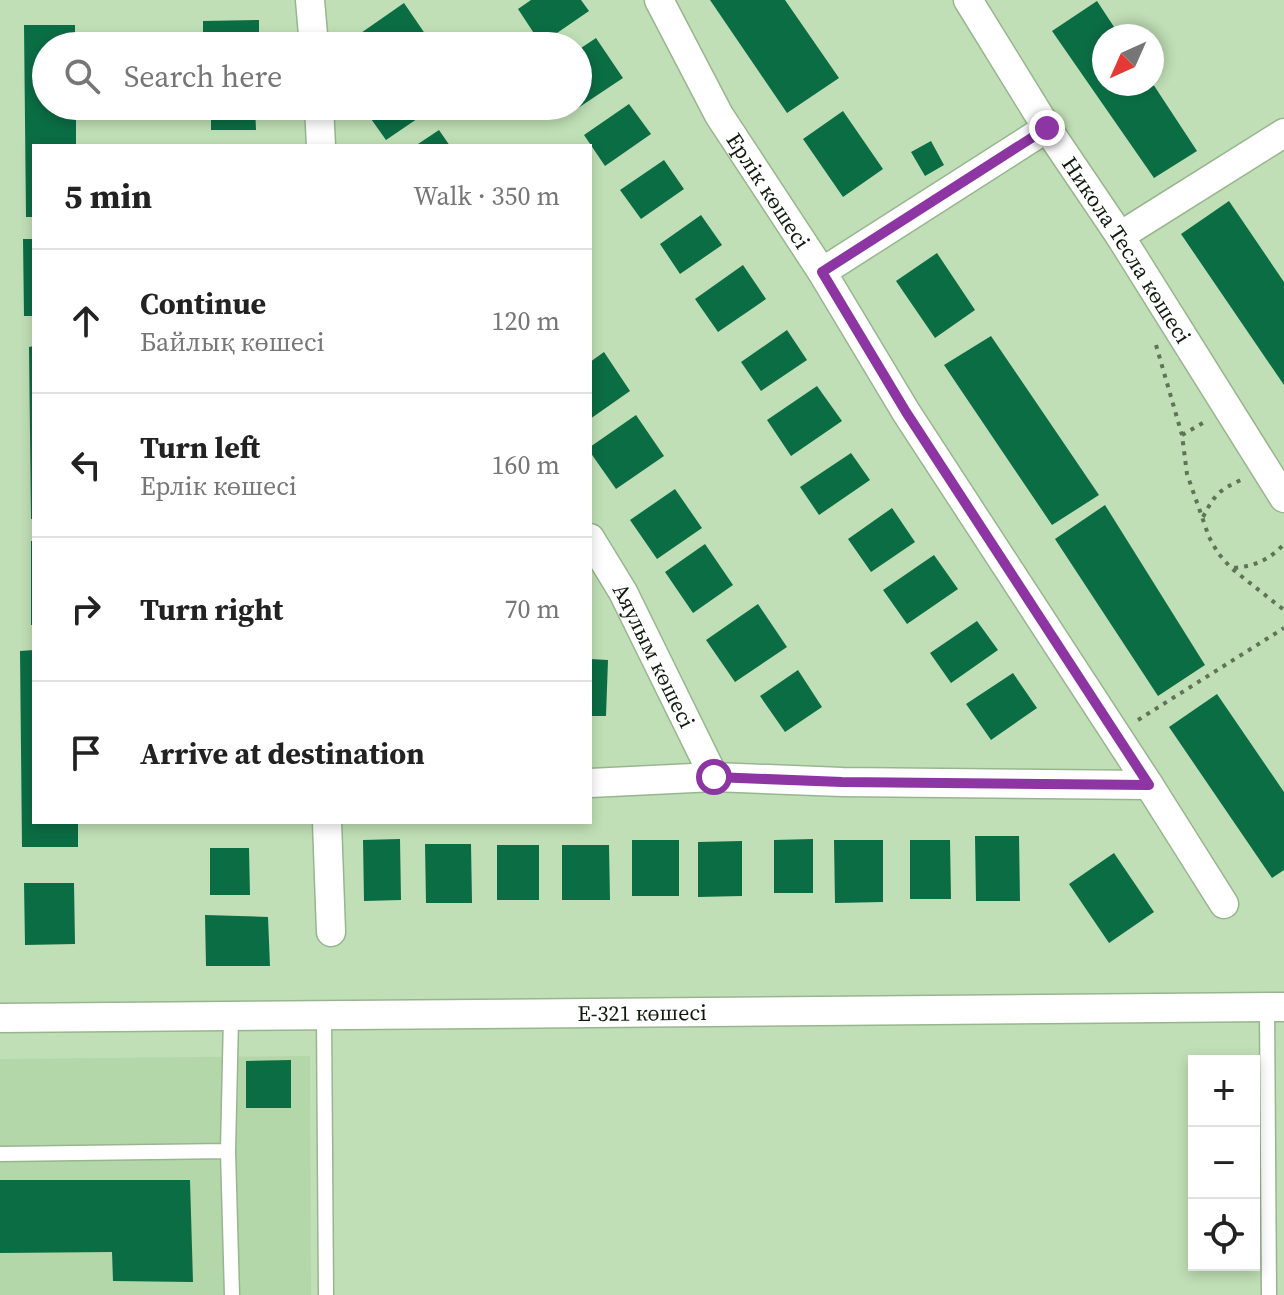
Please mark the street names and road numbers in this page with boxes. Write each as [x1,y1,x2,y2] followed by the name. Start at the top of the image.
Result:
[720,127,817,254] street label: Ерлік көшесі
[1055,150,1198,349] street label: Никола Тесла көшесі
[606,577,702,733] street label: Аяулым көшесі
[577,997,707,1028] street label: Е-321 көшесі

